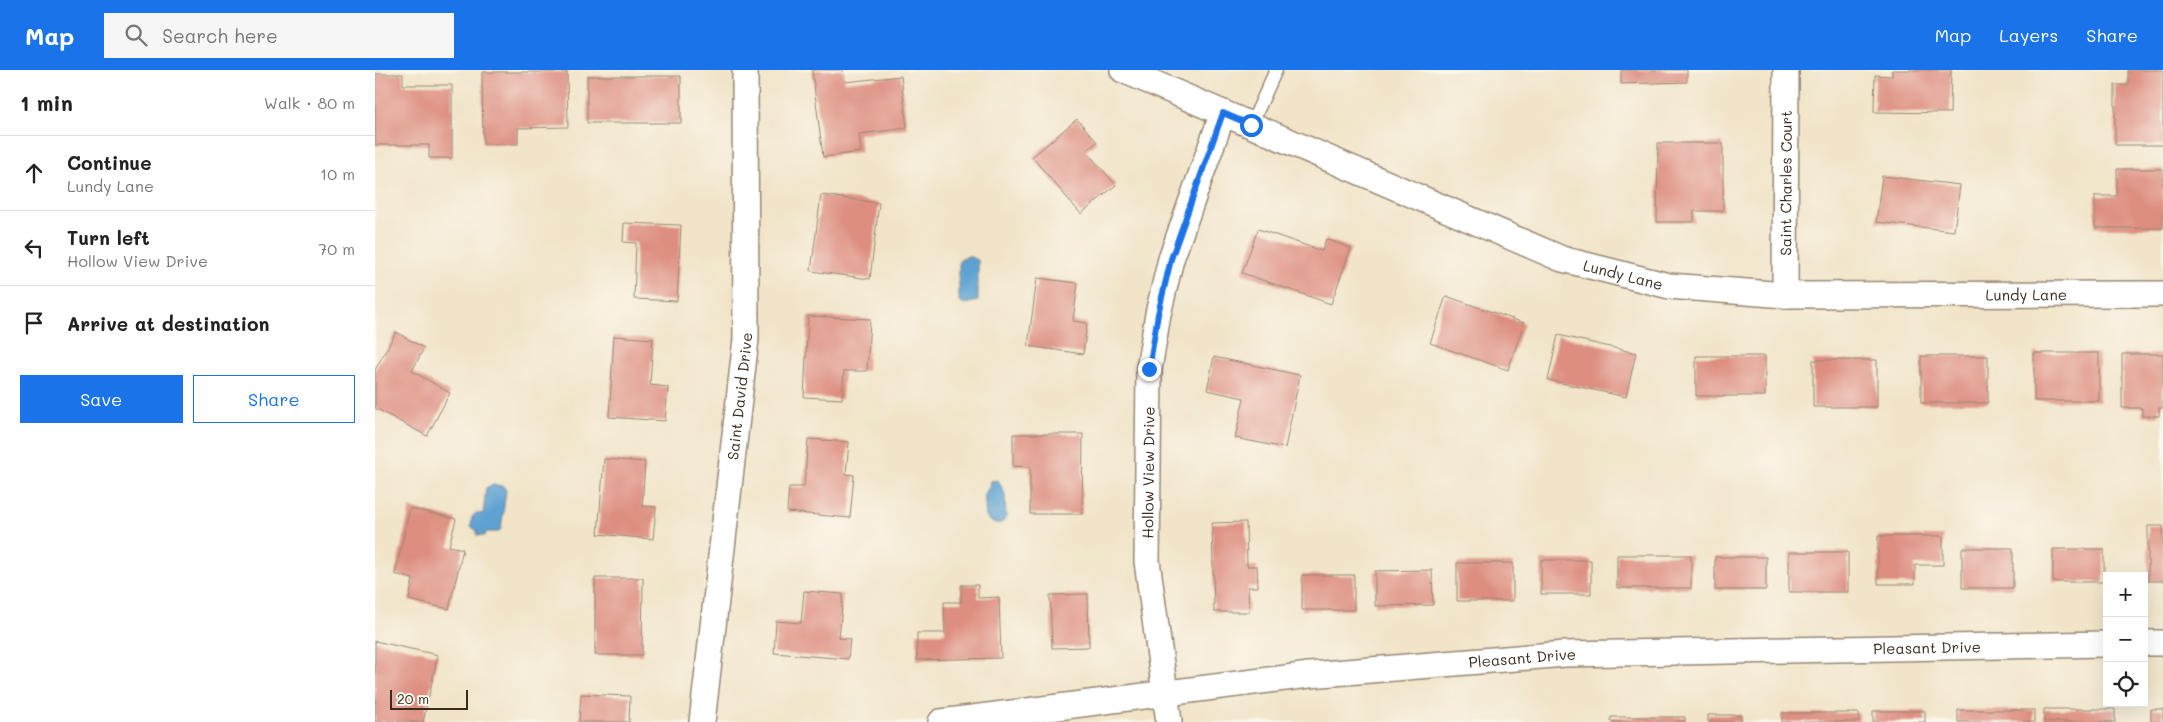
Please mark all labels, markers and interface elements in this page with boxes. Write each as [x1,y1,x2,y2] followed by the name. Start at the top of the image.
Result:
[104,13,454,58] search box
[25,20,74,51] text: Map
[122,21,150,49] icon: search
[162,23,278,48] text: Search here
[1935,23,1971,47] text: Map
[1999,23,2058,47] text: Layers
[2086,23,2138,47] text: Share
[20,89,73,116] text: 1 min
[264,92,355,113] text: Walk · 80 m
[1775,110,1796,256] street label: Saint Charles Court
[1240,114,1263,137] route start
[67,150,152,175] text: Continue
[20,159,48,187] icon: ahead
[320,163,355,184] text: 10 m
[67,175,154,196] text: Lundy Lane
[67,225,150,250] text: Turn left
[20,234,48,262] icon: left
[318,238,355,259] text: 70 m
[67,250,208,271] text: Hollow View Drive
[1581,255,1665,294] street label: Lundy Lane
[1986,284,2067,304] street label: Lundy Lane
[20,309,48,337] icon: arrive
[67,311,270,336] text: Arrive at destination
[722,332,756,461] street label: Saint David Drive
[1138,358,1161,381] route end
[20,375,183,423] button: Save
[193,375,355,423] button: Share
[1137,406,1159,539] street label: Hollow View Drive
[2103,572,2148,707] map controls
[2103,572,2148,617] button: +
[2103,617,2148,662] button: −
[1873,636,1981,658] street label: Pleasant Drive
[1468,644,1576,672] street label: Pleasant Drive
[2103,662,2148,707] button: locate
[390,687,467,710] scale bar
[397,689,429,708] text: 20 m

